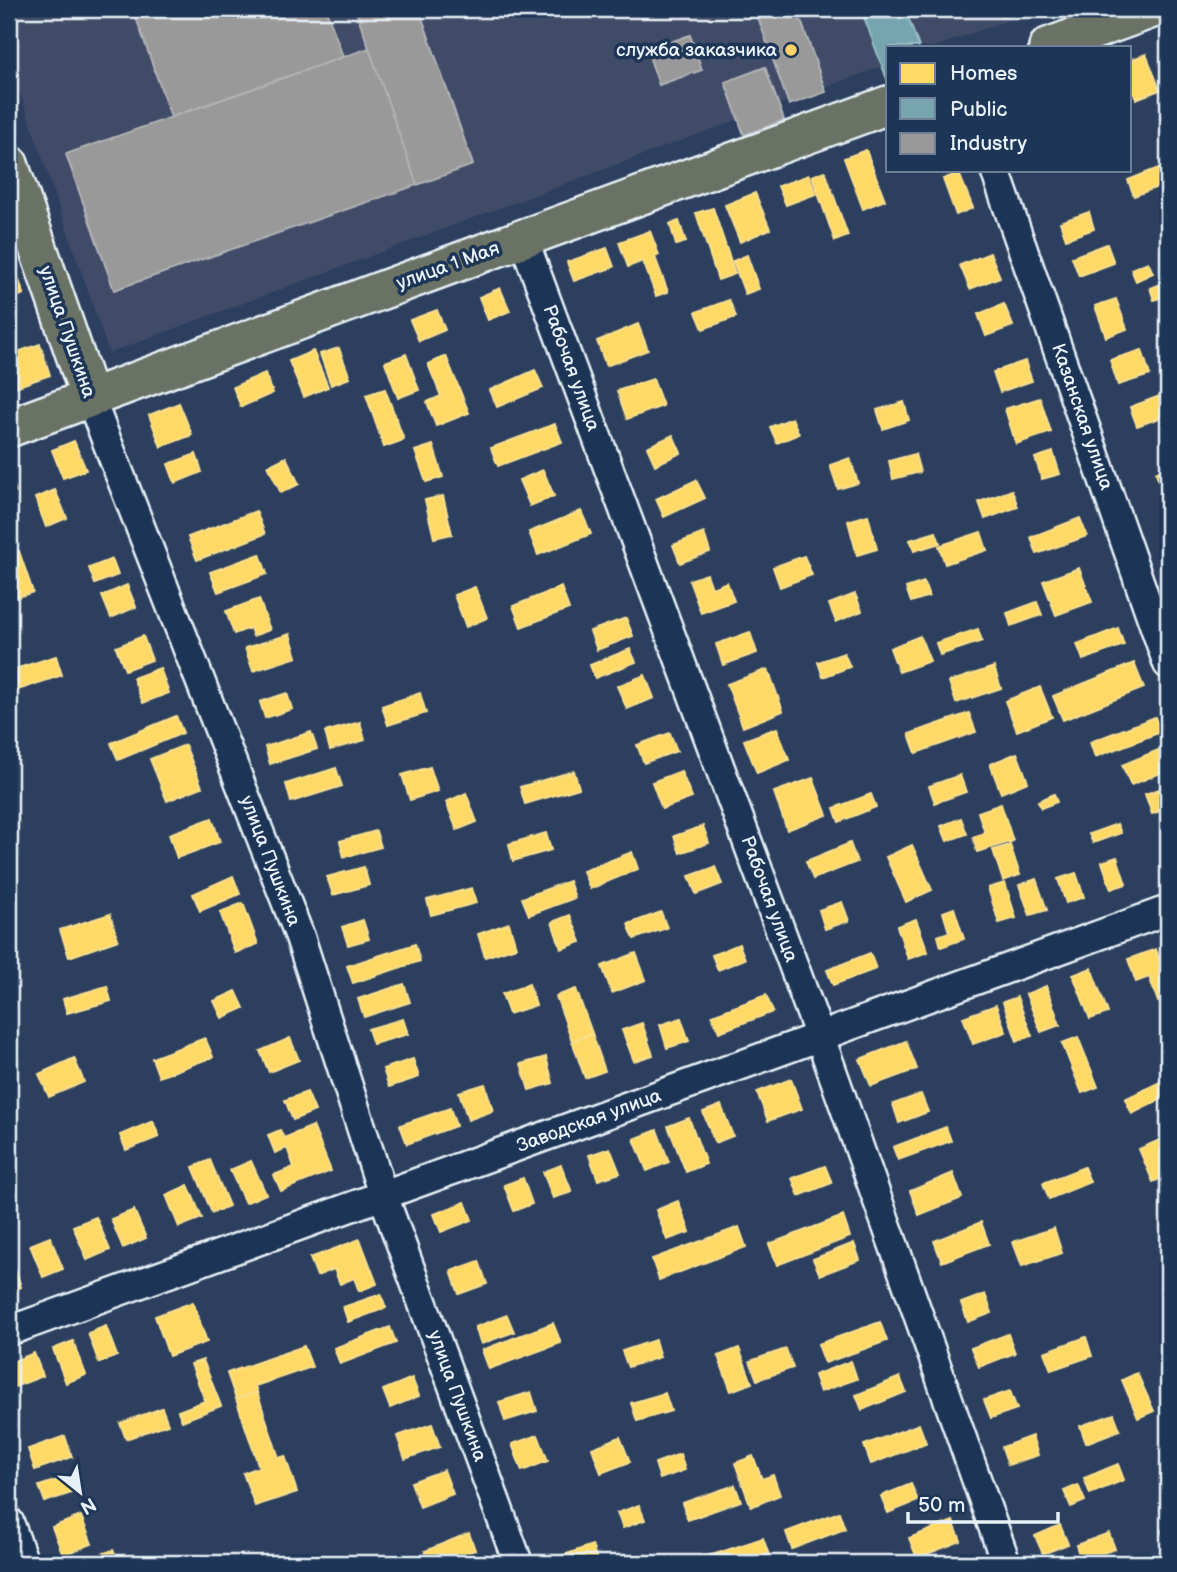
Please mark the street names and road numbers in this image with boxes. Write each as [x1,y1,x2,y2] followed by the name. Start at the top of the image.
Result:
[393,237,503,295] street label: улица 1 Мая
[34,263,100,401] street label: улица Пушкина
[537,302,605,434] street label: Рабочая улица
[1046,341,1118,493] street label: Казанская улица
[235,792,305,930] street label: улица Пушкина
[735,833,803,965] street label: Рабочая улица
[514,1084,664,1158] street label: Заводская улица
[423,1327,491,1465] street label: улица Пушкина

